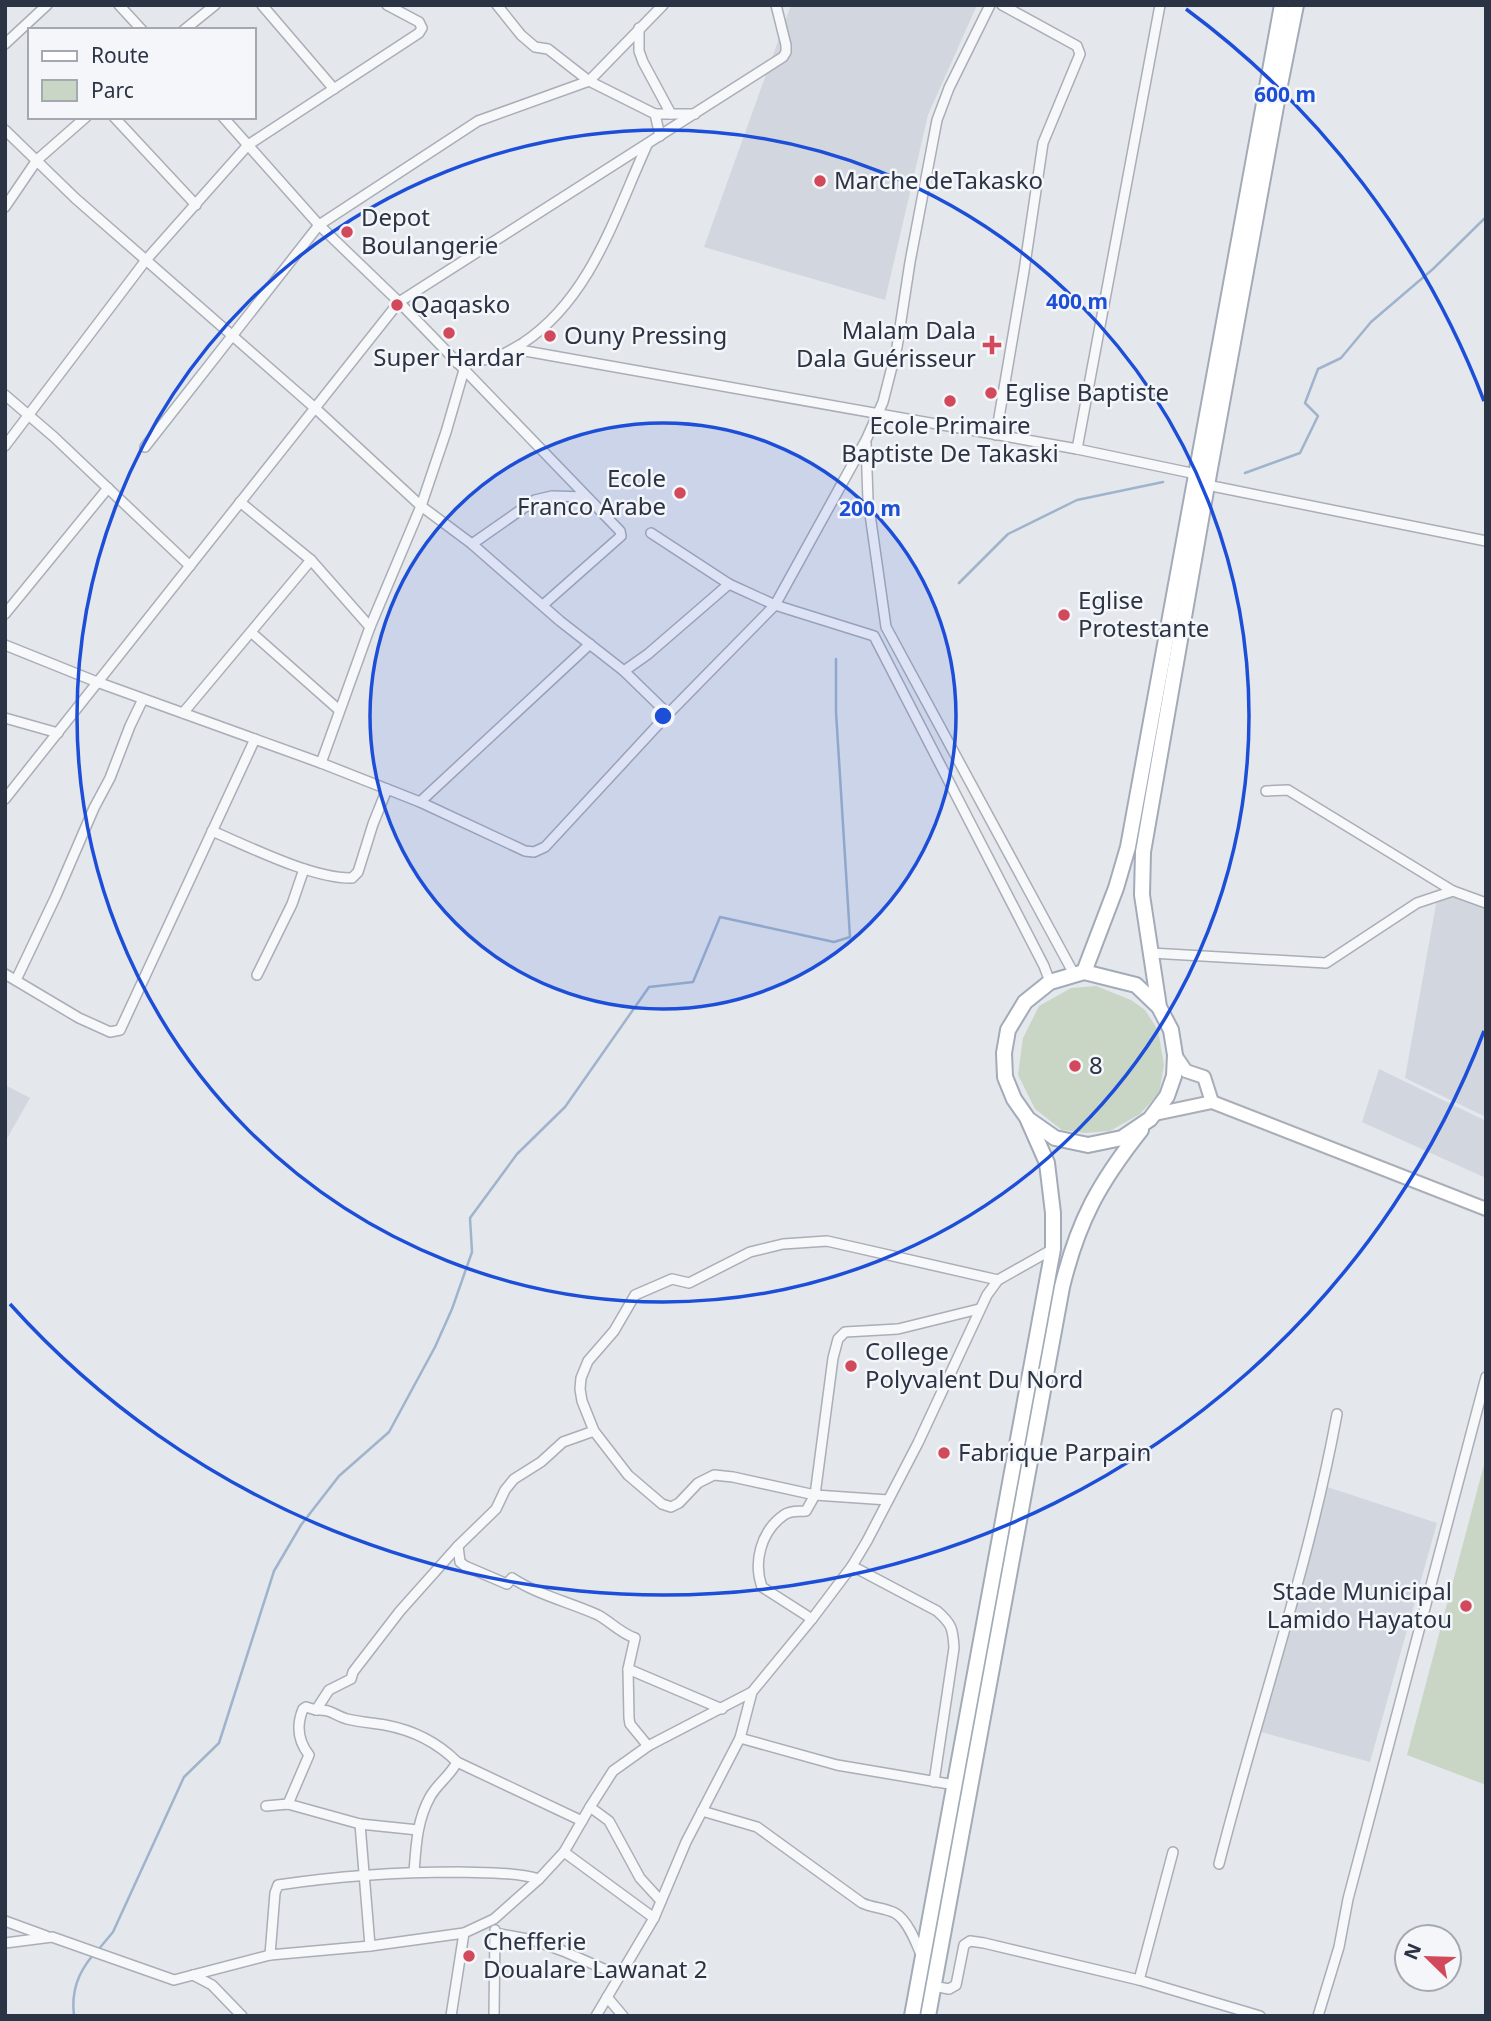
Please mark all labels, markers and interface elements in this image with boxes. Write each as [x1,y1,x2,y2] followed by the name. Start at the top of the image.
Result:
[28,28,256,119] legend
[91,41,149,69] text: Route
[91,76,134,104] text: Parc
[1254,80,1316,108] text: 600 m
[834,163,1043,196] place label: Marche deTakasko
[812,173,828,189] marker: Marche deTakasko
[361,200,498,261] place label: Depot Boulangerie
[339,224,355,240] marker: Depot Boulangerie
[411,287,510,320] place label: Qaqasko
[1046,287,1108,315] text: 400 m
[389,297,405,313] marker: Qaqasko
[796,313,976,374] place label: Malam Dala Dala Guérisseur
[564,318,727,351] place label: Ouny Pressing
[441,325,457,341] marker: Super Hardar
[542,328,558,344] marker: Ouny Pressing
[982,335,1002,355] marker: Malam Dala Dala Guérisseur
[373,340,525,373] place label: Super Hardar
[1005,375,1169,408] place label: Eglise Baptiste
[983,385,999,401] marker: Eglise Baptiste
[942,393,958,409] marker: Ecole Primaire Baptiste De Takaski
[841,408,1059,469] place label: Ecole Primaire Baptiste De Takaski
[517,461,666,522] place label: Ecole Franco Arabe
[672,485,688,501] marker: Ecole Franco Arabe
[839,494,901,522] text: 200 m
[1078,583,1209,644] place label: Eglise Protestante
[1056,607,1072,623] marker: Eglise Protestante
[651,704,675,728] centre of rings
[1089,1048,1103,1081] place label: 8
[1067,1058,1083,1074] marker: 8
[865,1334,1083,1395] place label: College Polyvalent Du Nord
[843,1358,859,1374] marker: College Polyvalent Du Nord
[958,1435,1151,1468] place label: Fabrique Parpain
[936,1445,952,1461] marker: Fabrique Parpain
[1267,1574,1452,1635] place label: Stade Municipal Lamido Hayatou
[1458,1598,1474,1614] marker: Stade Municipal Lamido Hayatou
[1393,1923,1463,1993] north arrow
[483,1924,708,1985] place label: Chefferie Doualare Lawanat 2
[1397,1939,1427,1964] text: N
[461,1948,477,1964] marker: Chefferie Doualare Lawanat 2

